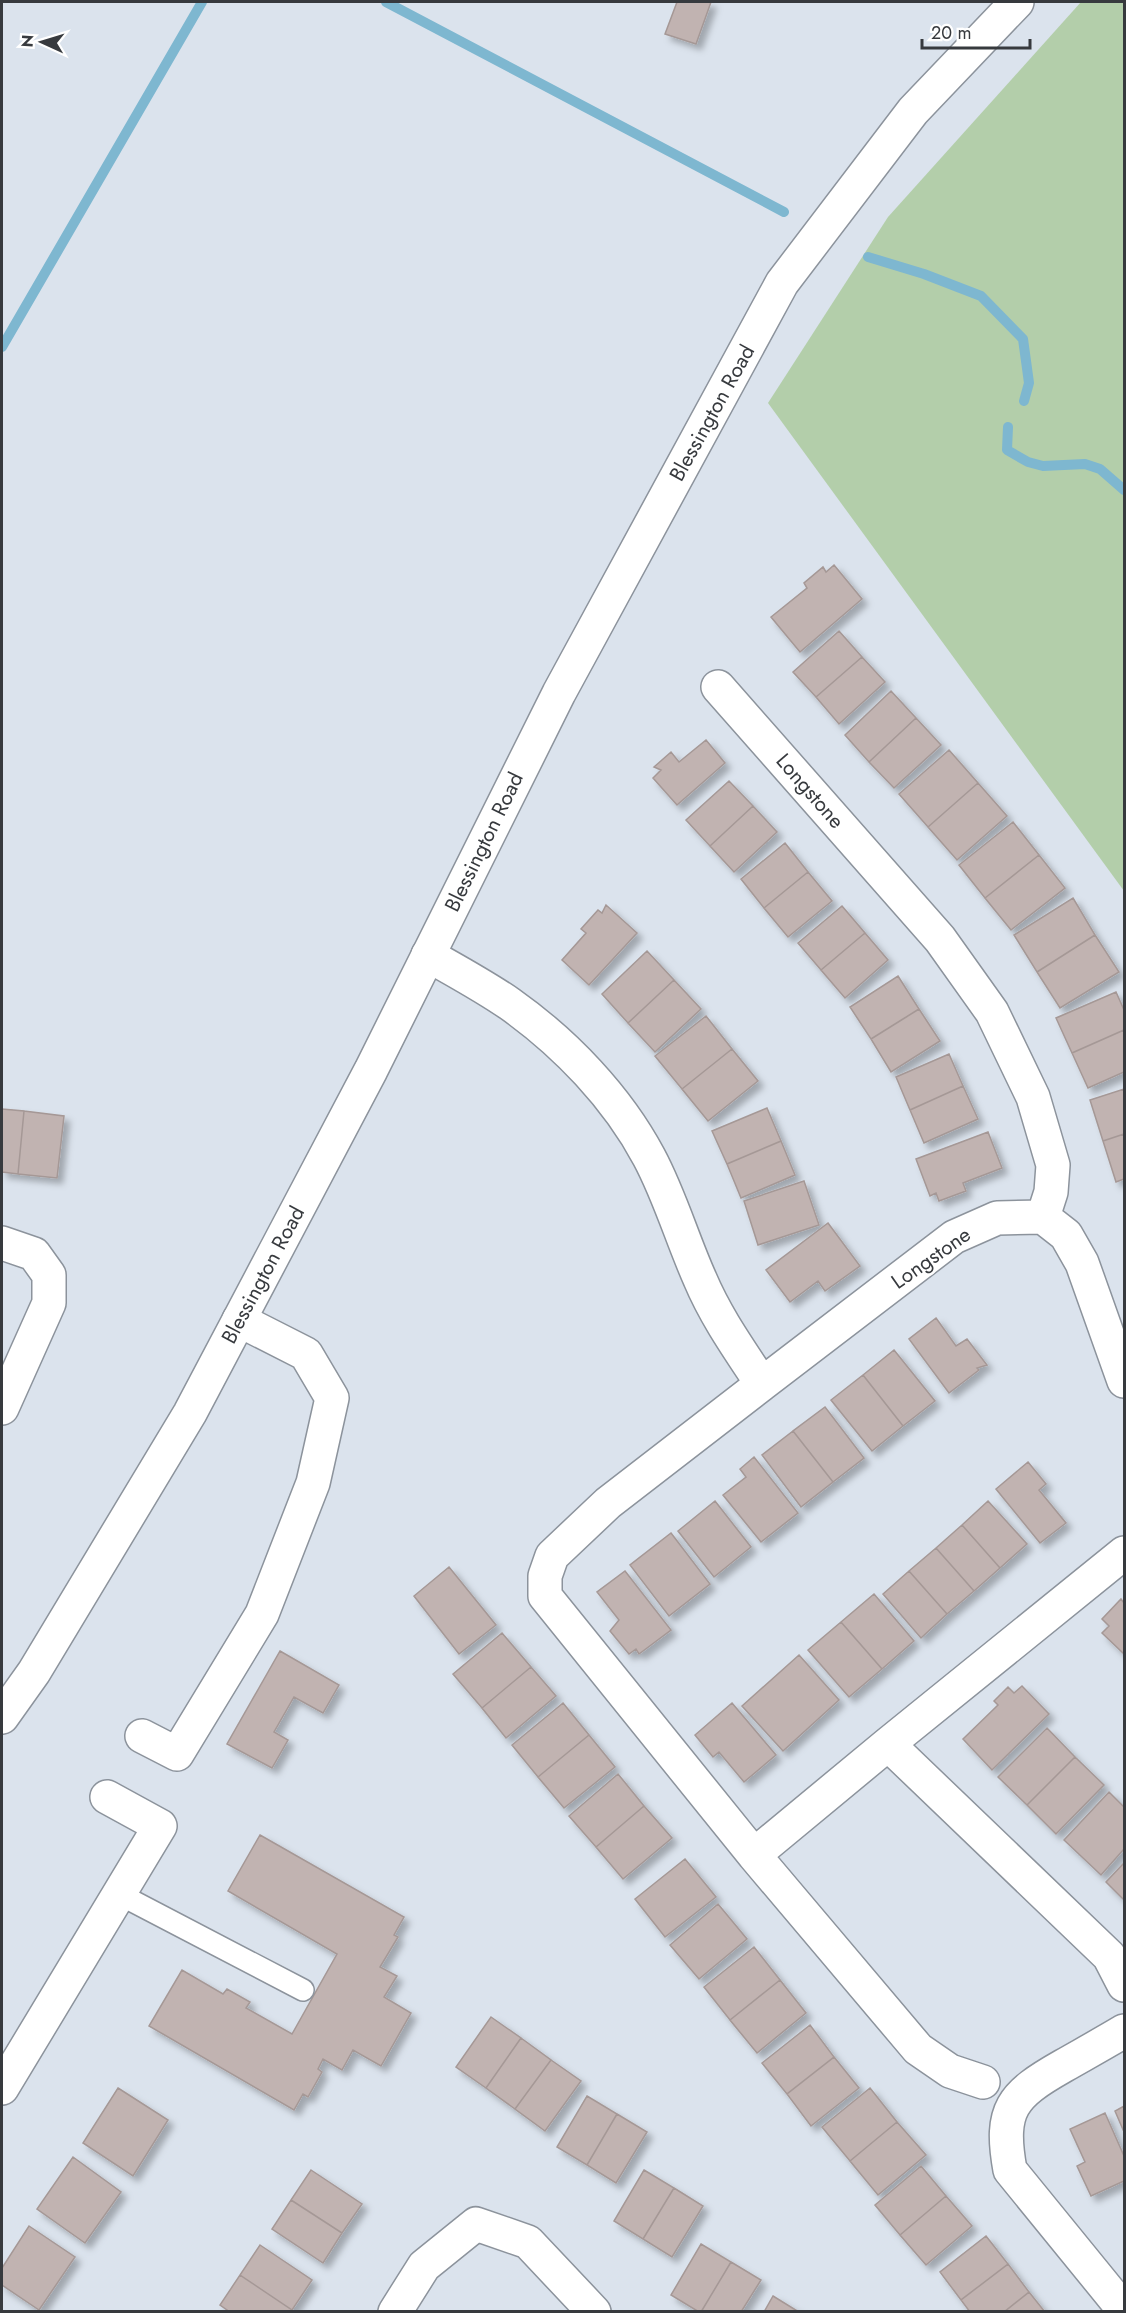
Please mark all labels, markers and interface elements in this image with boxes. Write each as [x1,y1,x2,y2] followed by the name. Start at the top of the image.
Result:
[12,12,72,72] north arrow
[922,12,1030,50] scale bar
[931,20,971,46] text: 20 m
[16,34,39,48] text: N
[662,339,762,487] street label: Blessington Road
[769,747,851,835] street label: Longstone
[437,767,531,917] street label: Blessington Road
[214,1201,312,1349] street label: Blessington Road
[885,1220,977,1296] street label: Longstone

